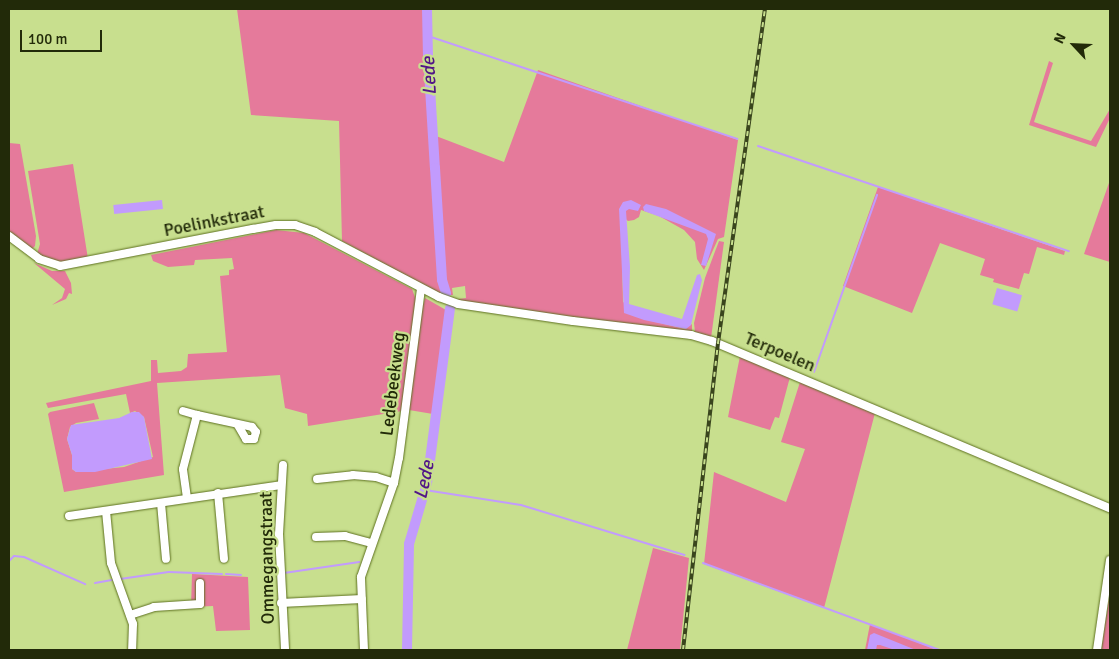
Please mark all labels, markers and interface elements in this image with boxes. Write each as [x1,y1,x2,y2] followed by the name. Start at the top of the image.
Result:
[22,20,105,52] scale bar
[1049,20,1099,70] north arrow
[28,30,68,48] text: 100 m
[1050,30,1070,46] text: N
[418,56,442,96] water label: Lede
[162,201,266,241] street label: Poelinkstraat
[741,327,819,377] street label: Terpoelen
[376,331,410,437] street label: Ledebeekweg
[410,459,440,501] water label: Lede
[255,492,279,624] street label: Ommegangstraat

